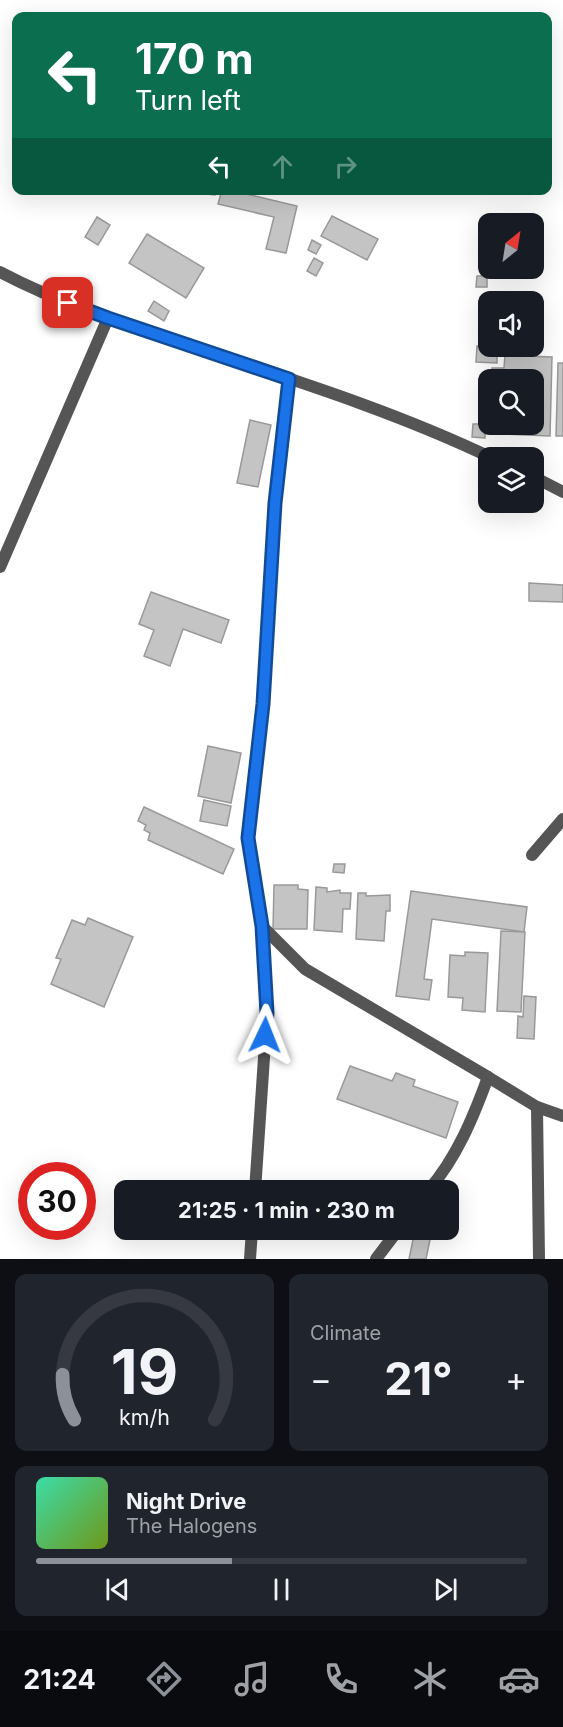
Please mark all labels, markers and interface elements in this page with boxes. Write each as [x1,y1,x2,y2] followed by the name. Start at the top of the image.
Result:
[135,33,253,84] text: 170 m
[36,36,114,114] icon: left
[135,84,241,117] text: Turn left
[203,150,236,183] icon: left
[266,150,299,183] icon: ahead
[329,150,362,183] icon: right
[478,213,544,279] north arrow
[478,213,544,513] map controls
[42,277,93,328] pin
[51,286,84,319] icon: arrive
[478,291,544,357] button: sound
[478,369,544,435] button: search
[478,447,544,513] button: layers
[233,1003,297,1067] position arrow
[18,1162,96,1240] speed limit sign: 30
[178,1197,395,1223] text: 21:25 · 1 min · 230 m
[310,1321,381,1345] text: Climate
[111,1334,178,1409] text: 19
[384,1351,453,1406] text: 21°
[310,1359,332,1399] text: −
[505,1359,527,1399] text: +
[119,1404,170,1430] text: km/h
[126,1488,246,1514] text: Night Drive
[126,1514,257,1538] text: The Halogens
[101,1573,134,1606] icon: previous
[265,1573,298,1606] icon: pause
[429,1573,462,1606] icon: next
[143,1658,185,1700] icon: directions
[231,1658,273,1700] icon: music
[320,1658,362,1700] icon: phone
[409,1658,451,1700] icon: climate
[498,1658,540,1700] icon: car
[23,1663,96,1696] text: 21:24

